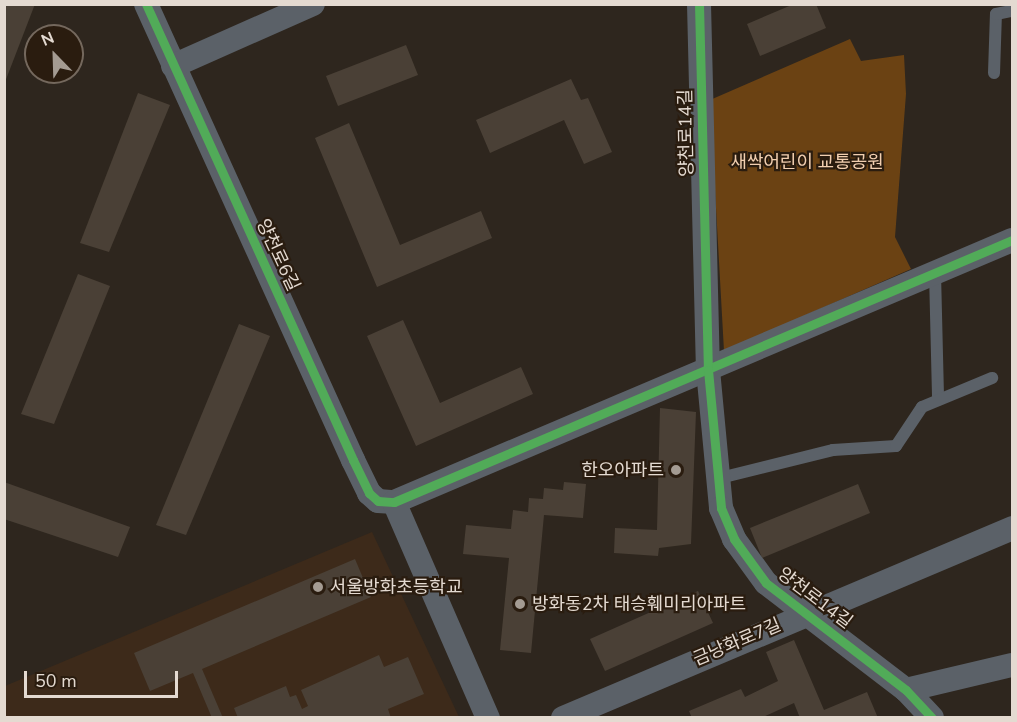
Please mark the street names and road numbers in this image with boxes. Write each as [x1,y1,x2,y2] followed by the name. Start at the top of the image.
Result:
[674,89,698,177] street label: 양천로14길
[252,216,304,294] street label: 양천로6길
[773,563,857,633] street label: 양천로14길
[690,614,784,670] street label: 금낭화로7길

